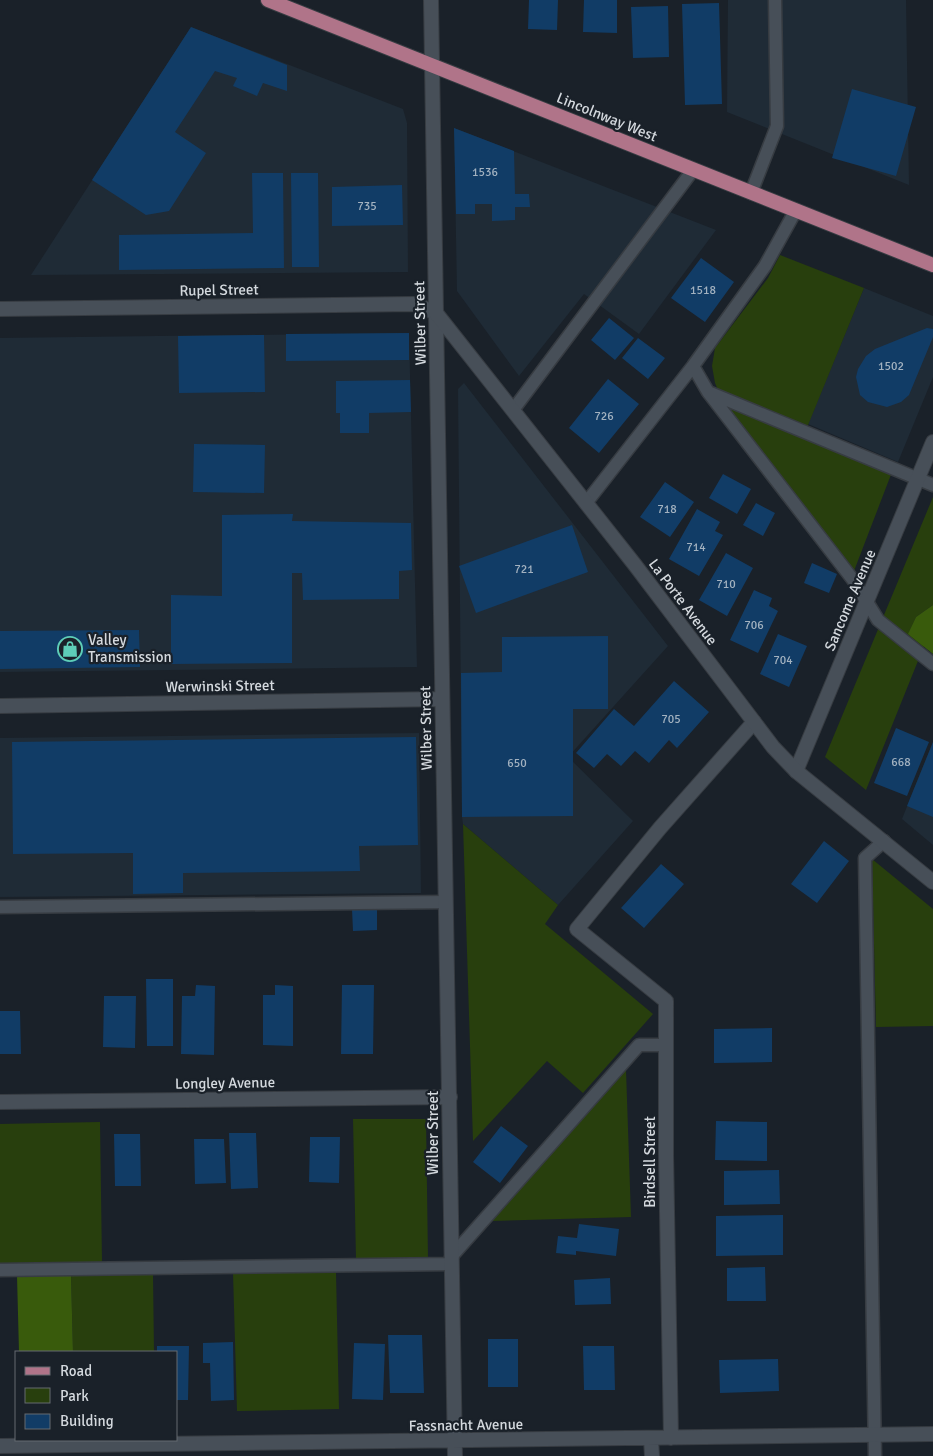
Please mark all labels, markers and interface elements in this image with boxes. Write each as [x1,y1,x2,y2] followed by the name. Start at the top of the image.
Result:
[554,89,660,145] street label: Lincolnway West
[472,165,498,180] house number: 1536
[357,199,377,214] house number: 735
[179,280,259,300] street label: Rupel Street
[410,281,430,365] street label: Wilber Street
[690,283,716,298] house number: 1518
[878,359,904,374] house number: 1502
[594,409,614,424] house number: 726
[657,502,677,517] house number: 718
[686,540,706,555] house number: 714
[820,547,880,653] street label: Sancome Avenue
[645,555,721,649] street label: La Porte Avenue
[514,562,534,577] house number: 721
[716,577,736,592] house number: 710
[744,618,764,633] house number: 706
[88,631,172,666] place label: Valley Transmission
[57,636,83,662] shop icon: Valley Transmission
[773,653,793,668] house number: 704
[165,676,275,696] street label: Werwinski Street
[416,686,436,770] street label: Wilber Street
[661,712,681,727] house number: 705
[891,755,911,770] house number: 668
[507,756,527,771] house number: 650
[175,1073,275,1093] street label: Longley Avenue
[424,1091,442,1175] street label: Wilber Street
[641,1116,659,1208] street label: Birdsell Street
[15,1351,178,1441] legend
[60,1362,92,1380] text: Road
[60,1387,89,1405] text: Park
[60,1412,114,1430] text: Building
[409,1415,523,1435] street label: Fassnacht Avenue

